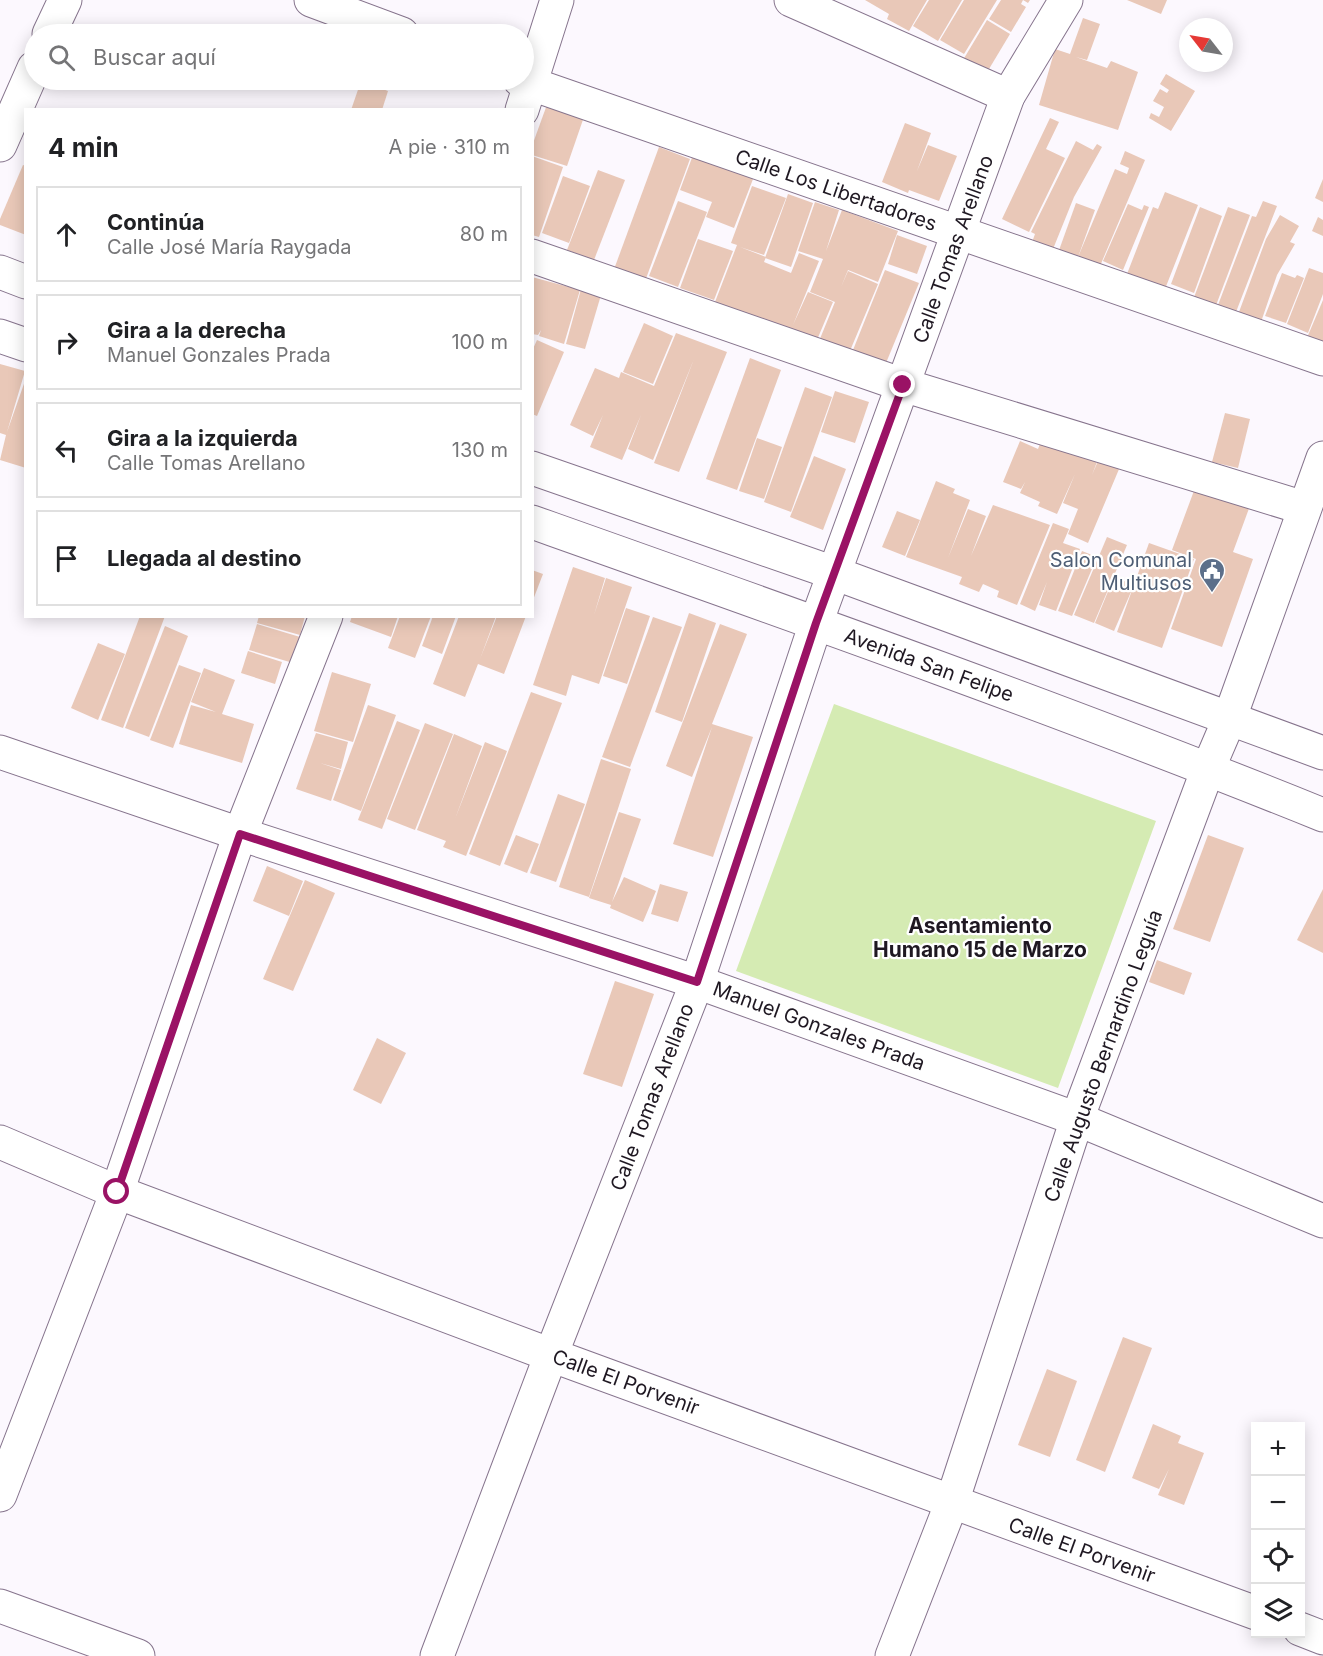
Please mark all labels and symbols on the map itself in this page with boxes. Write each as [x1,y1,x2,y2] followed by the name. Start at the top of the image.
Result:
[1179,18,1233,72] north arrow
[732,144,940,236] street label: Calle Los Libertadores
[908,152,998,346] street label: Calle Tomas Arellano
[889,371,915,397] route end
[1050,548,1192,595] place label: Salon Comunal Multiusos
[1197,556,1227,594] public building icon: Salon Comunal Multiusos
[841,623,1017,707] street label: Avenida San Felipe
[1039,906,1167,1206] street label: Calle Augusto Bernardino Leguía
[873,913,1087,962] district label: Asentamiento Humano 15 de Marzo
[710,976,928,1076] street label: Manuel Gonzales Prada
[605,1000,699,1194] street label: Calle Tomas Arellano
[103,1178,129,1204] route start
[549,1344,703,1420] street label: Calle El Porvenir
[1005,1512,1159,1588] street label: Calle El Porvenir

